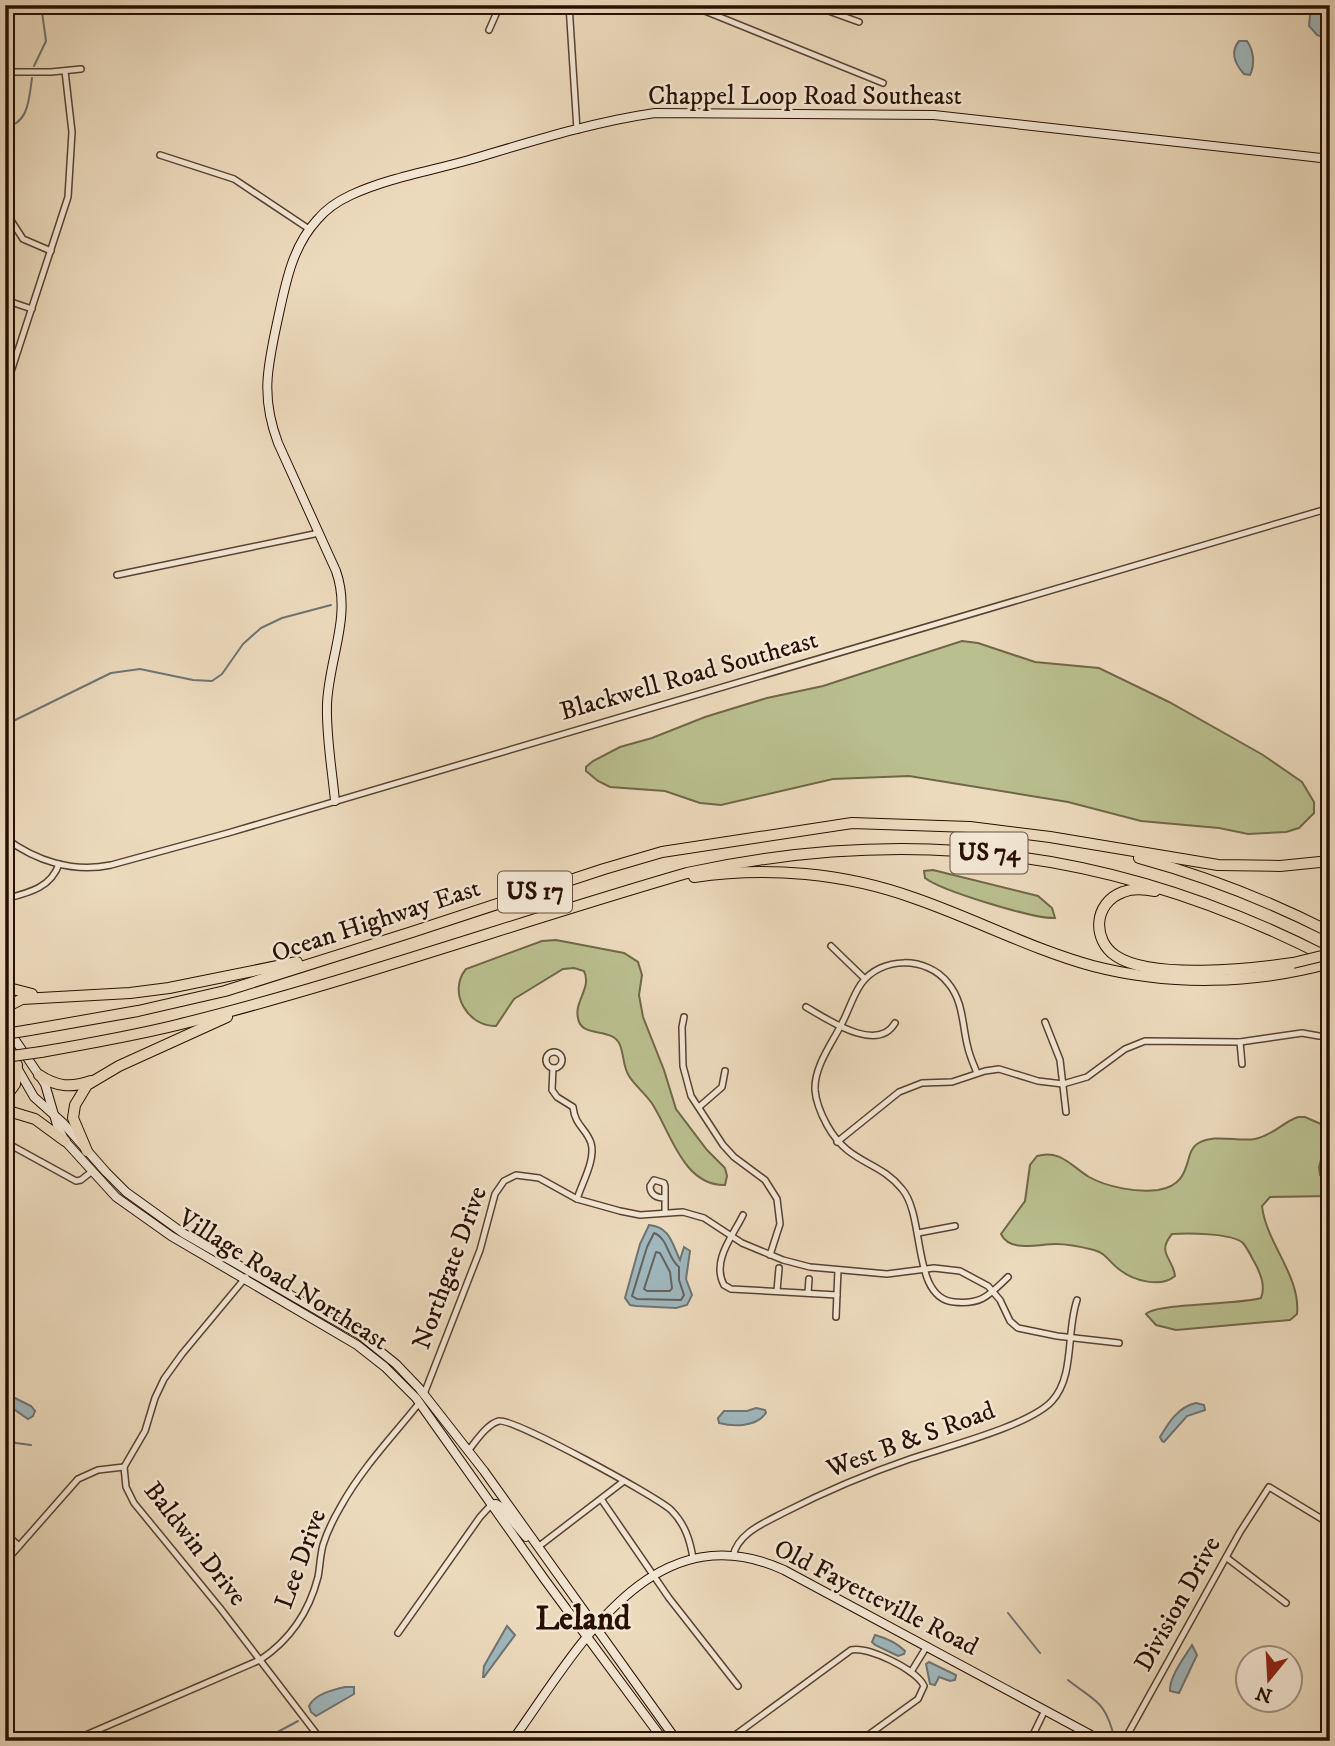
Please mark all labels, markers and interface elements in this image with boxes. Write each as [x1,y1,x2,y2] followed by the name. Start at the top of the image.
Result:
[648,80,962,113] street label: Chappel Loop Road Southeast
[556,623,822,729] street label: Blackwell Road Southeast
[950,832,1028,874] road number: US 74
[268,872,484,970] street label: Ocean Highway East
[498,872,572,912] road number: US 17
[405,1182,495,1354] street label: Northgate Drive
[171,1201,394,1358] street label: Village Road Northeast
[821,1394,1000,1486] street label: West B & S Road
[136,1475,254,1613] street label: Baldwin Drive
[268,1505,334,1613] street label: Lee Drive
[1127,1531,1229,1677] street label: Division Drive
[768,1532,984,1664] street label: Old Fayetteville Road
[536,1599,631,1640] district label: Leland
[1234,1644,1304,1714] north arrow
[1253,1680,1275,1707] text: N

